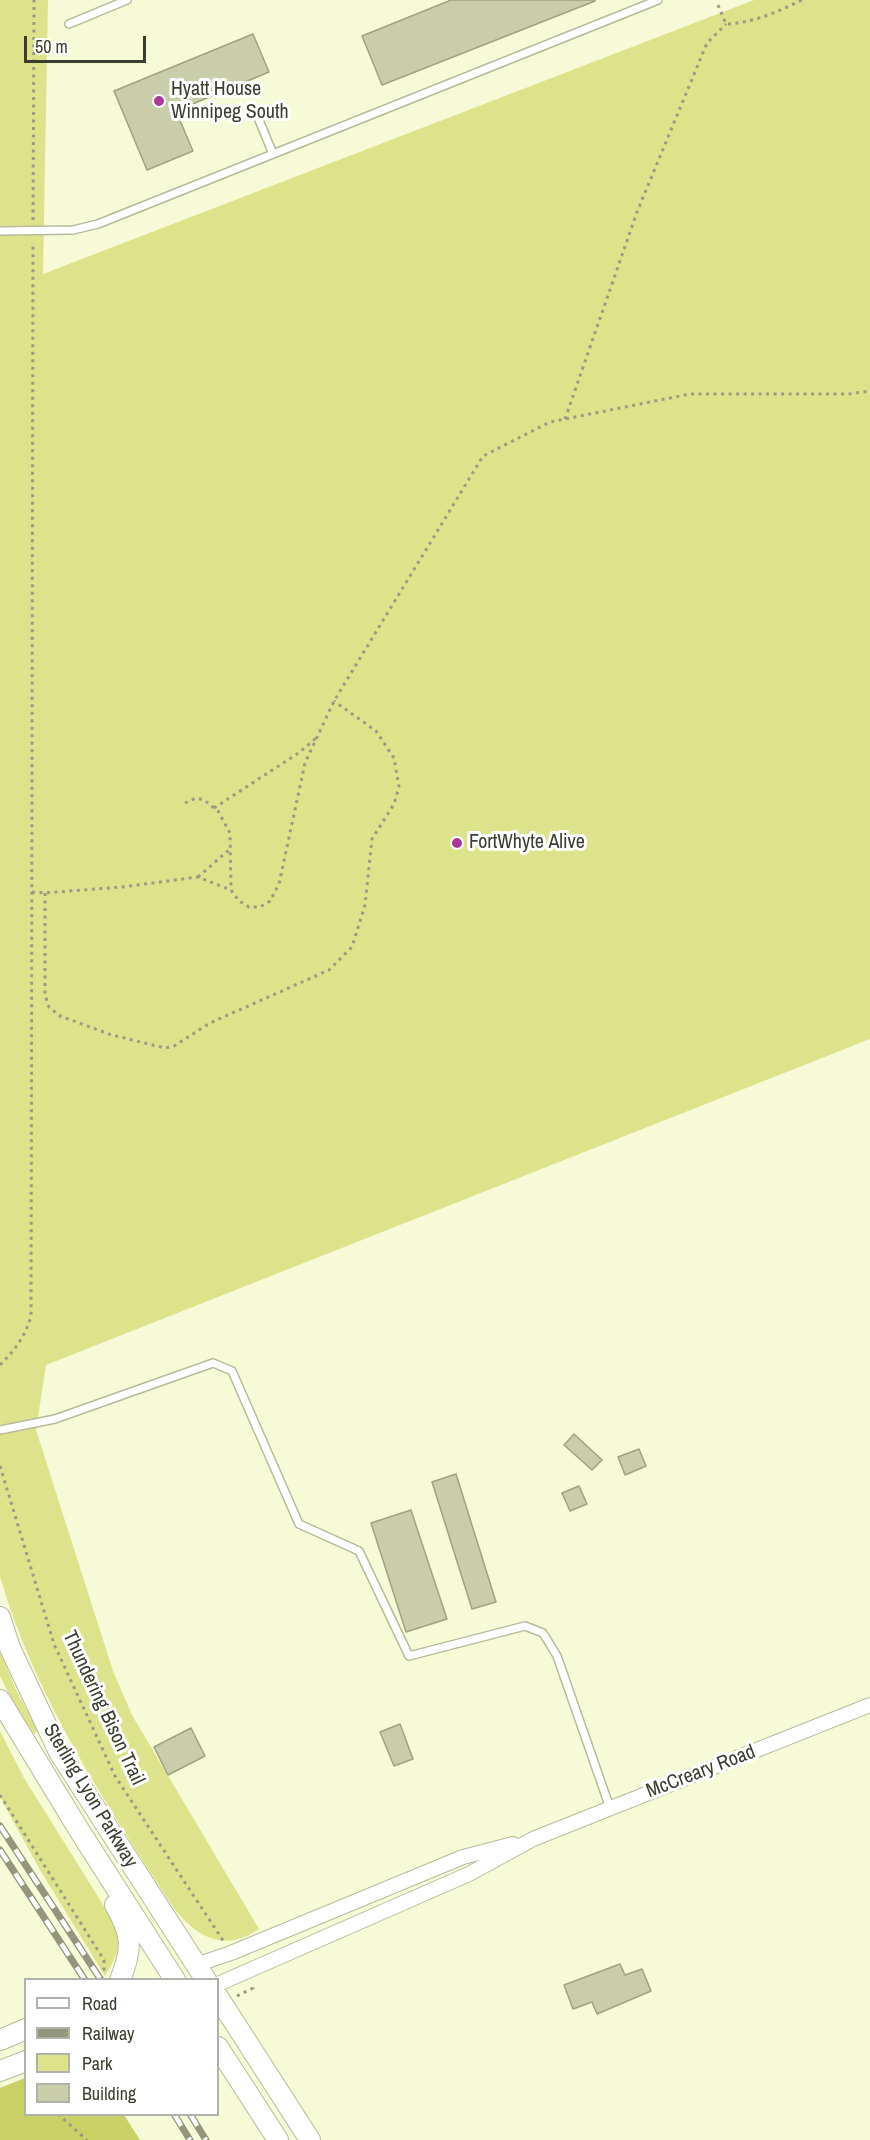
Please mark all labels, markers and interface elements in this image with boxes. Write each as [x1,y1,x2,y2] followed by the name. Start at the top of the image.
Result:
[27,24,148,62] scale bar
[35,34,68,59] text: 50 m
[171,78,289,125] place label: Hyatt House Winnipeg South
[152,94,166,108] marker: Hyatt House Winnipeg South
[469,831,585,855] place label: FortWhyte Alive
[450,836,464,850] marker: FortWhyte Alive
[57,1627,149,1789] street label: Thundering Bison Trail
[38,1720,142,1872] street label: Sterling Lyon Parkway
[643,1740,759,1804] street label: McCreary Road
[24,1978,219,2116] legend
[82,1991,117,2016] text: Road
[82,2021,135,2046] text: Railway
[82,2051,112,2076] text: Park
[82,2081,136,2106] text: Building

